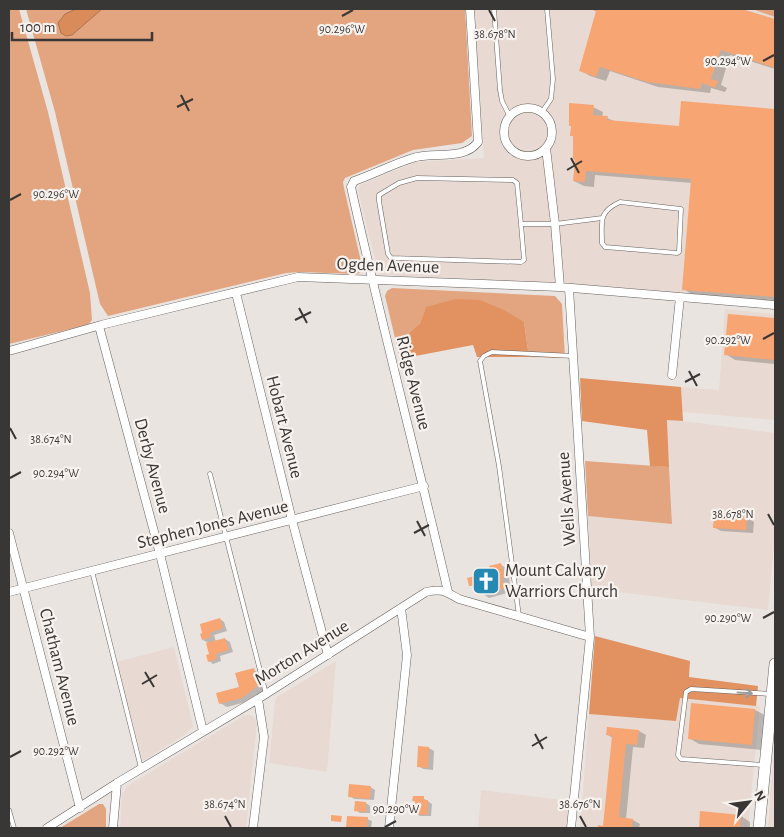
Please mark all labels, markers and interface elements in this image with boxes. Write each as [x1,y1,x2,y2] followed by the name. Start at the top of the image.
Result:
[12,10,152,42] scale bar
[20,20,55,35] text: 100 m
[319,23,365,35] text: 90.296°W
[474,28,516,40] text: 38.678°N
[705,55,751,67] text: 90.294°W
[33,188,79,200] text: 90.296°W
[336,255,440,277] street label: Ogden Avenue
[393,334,433,432] street label: Ridge Avenue
[705,334,751,346] text: 90.292°W
[263,374,305,480] street label: Hobart Avenue
[131,416,173,516] street label: Derby Avenue
[30,433,72,445] text: 38.674°N
[555,451,579,547] street label: Wells Avenue
[33,467,79,479] text: 90.294°W
[136,498,290,552] street label: Stephen Jones Avenue
[712,508,754,520] text: 38.678°N
[505,562,618,601] place label: Mount Calvary Warriors Church
[471,566,501,596] church icon: Mount Calvary Warriors Church
[36,607,82,727] street label: Chatham Avenue
[705,612,752,624] text: 90.290°W
[252,617,352,689] street label: Morton Avenue
[737,688,753,698] one-way arrow
[33,745,79,757] text: 90.292°W
[724,777,774,827] north arrow
[751,789,768,804] text: N
[204,798,246,810] text: 38.674°N
[559,798,601,810] text: 38.676°N
[373,803,420,815] text: 90.290°W

